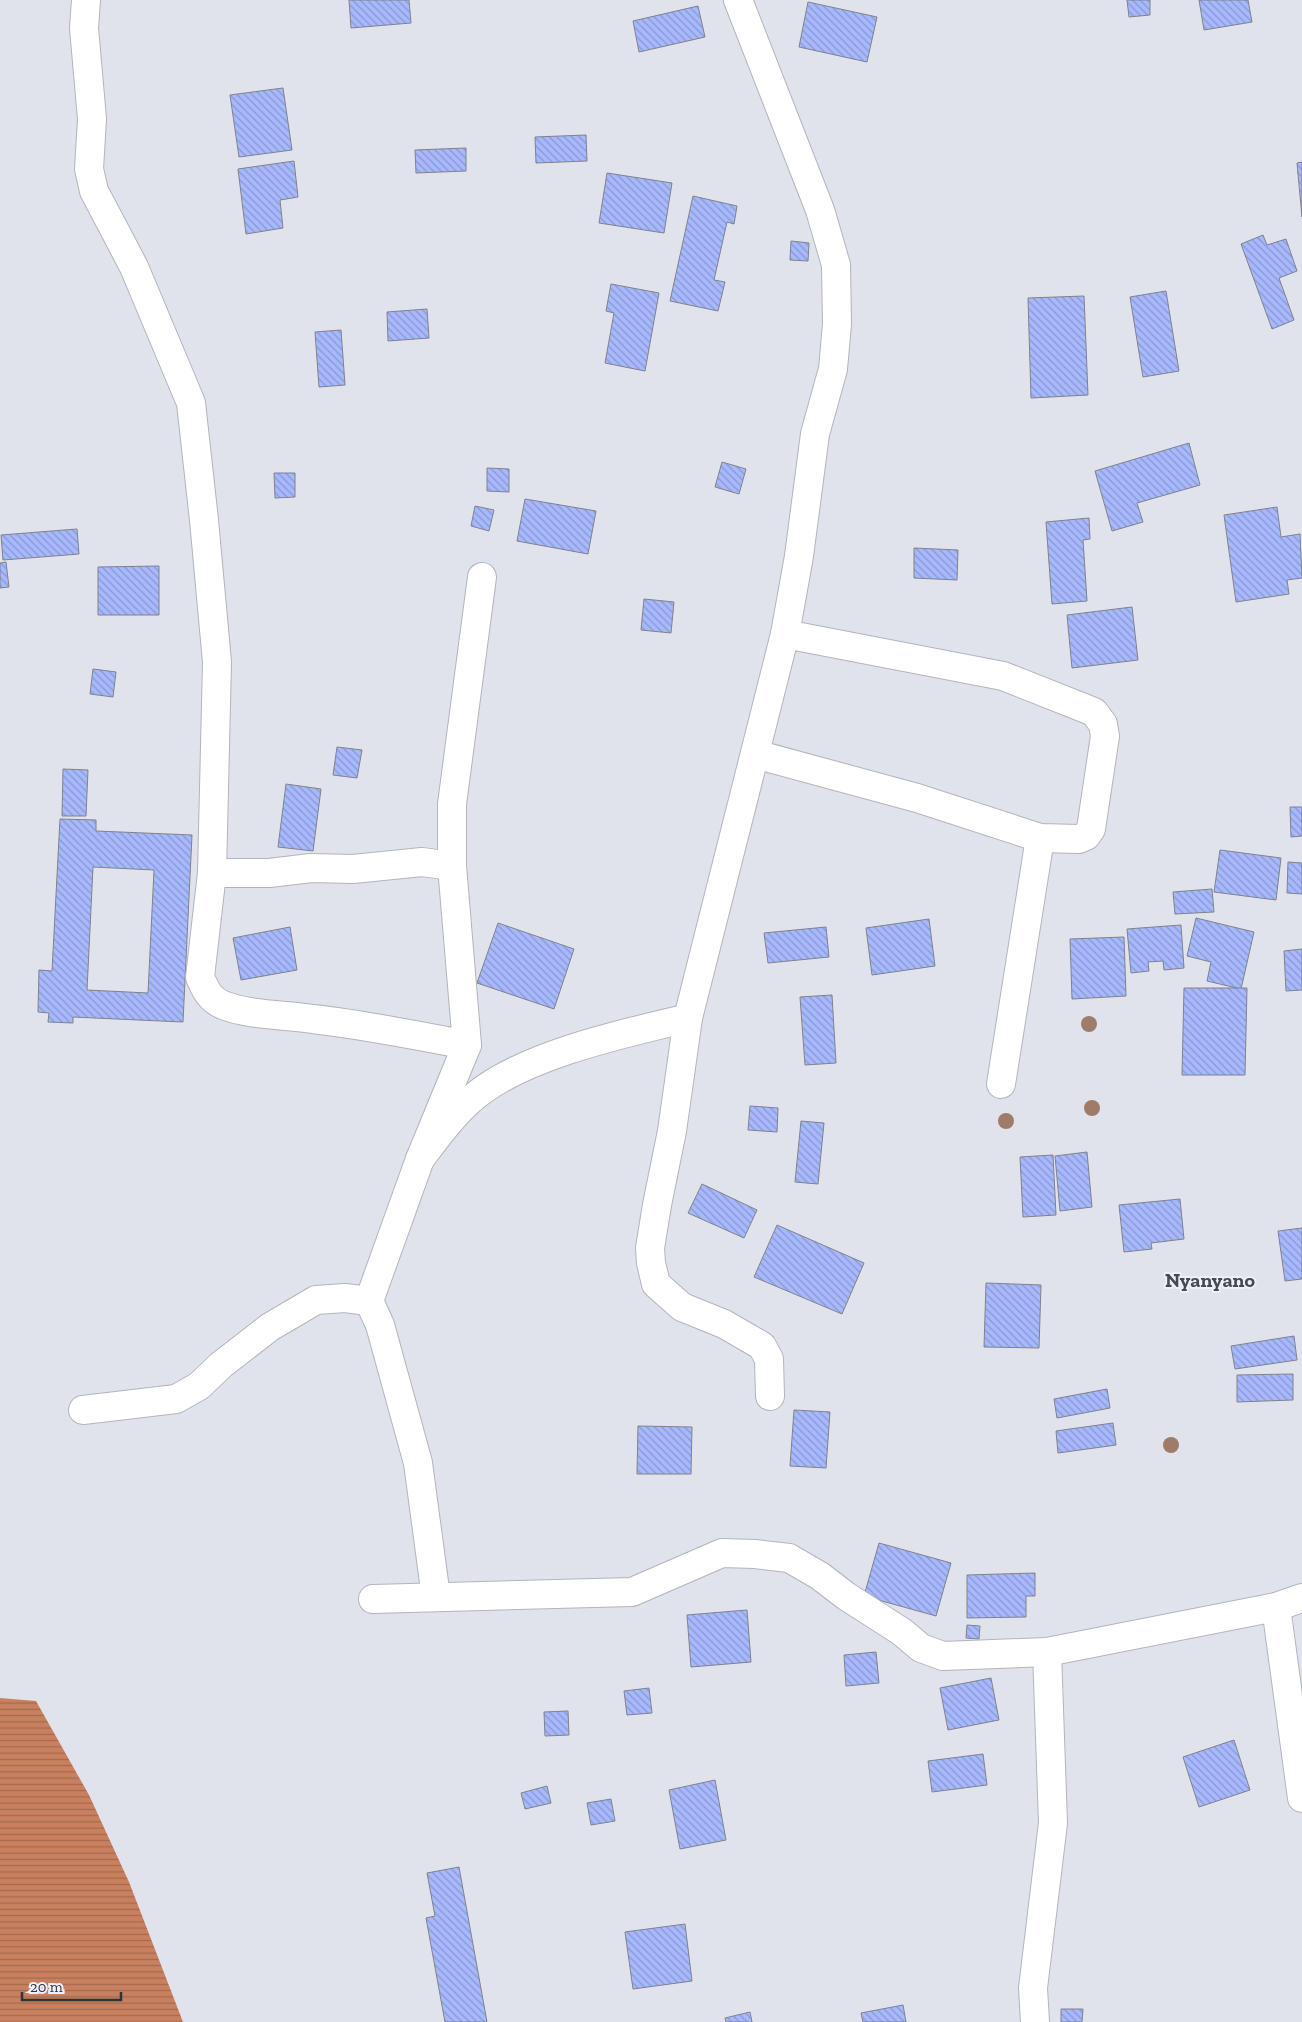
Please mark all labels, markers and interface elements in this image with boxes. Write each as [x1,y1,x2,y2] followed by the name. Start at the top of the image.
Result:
[1165,1268,1255,1292] district label: Nyanyano
[22,1970,121,2002] scale bar
[30,1978,63,1996] text: 20 m

